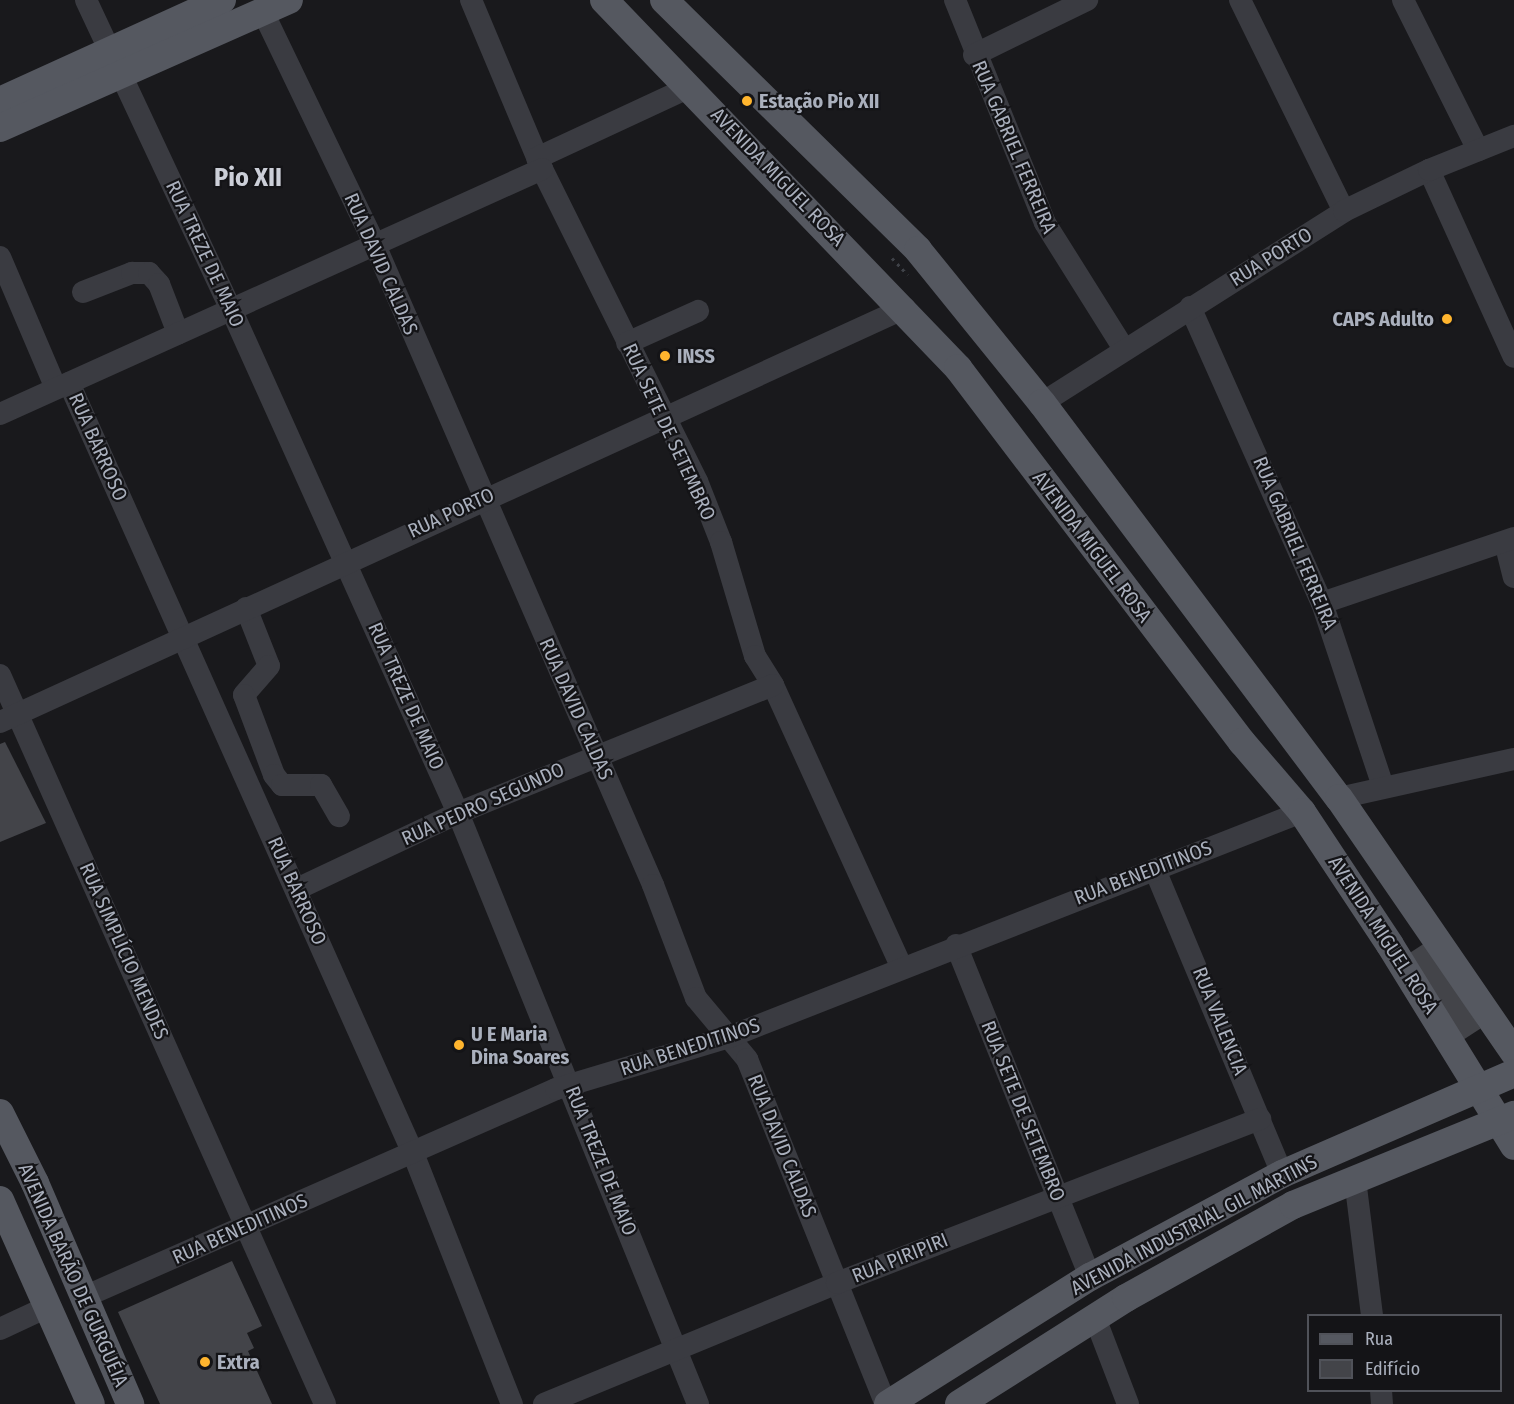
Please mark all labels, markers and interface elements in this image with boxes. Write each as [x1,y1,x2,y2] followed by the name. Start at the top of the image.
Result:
[967,57,1061,237] street label: RUA GABRIEL FERREIRA
[759,89,879,113] place label: Estação Pio XII
[740,94,754,108] marker: Estação Pio XII
[706,103,850,251] street label: AVENIDA MIGUEL ROSA
[214,162,282,194] district label: Pio XII
[161,177,249,331] street label: RUA TREZE DE MAIO
[339,190,423,338] street label: RUA DAVID CALDAS
[1226,222,1316,292] street label: RUA PORTO
[1333,307,1434,331] place label: CAPS Adulto
[1438,310,1456,328] marker: CAPS Adulto
[617,340,721,524] street label: RUA SETE DE SETEMBRO
[677,344,715,368] place label: INSS
[658,349,672,363] marker: INSS
[64,389,132,505] street label: RUA BARROSO
[1248,453,1342,633] street label: RUA GABRIEL FERREIRA
[1027,467,1157,627] street label: AVENIDA MIGUEL ROSA
[404,483,498,543] street label: RUA PORTO
[363,619,449,773] street label: RUA TREZE DE MAIO
[534,635,618,783] street label: RUA DAVID CALDAS
[398,757,568,851] street label: RUA PEDRO SEGUNDO
[263,833,331,949] street label: RUA BARROSO
[1071,836,1215,910] street label: RUA BENEDITINOS
[1323,852,1443,1018] street label: AVENIDA MIGUEL ROSA
[74,859,174,1043] street label: RUA SIMPLÍCIO MENDES
[1187,964,1253,1078] street label: RUA VALENCIA
[617,1013,763,1081] street label: RUA BENEDITINOS
[976,1017,1070,1205] street label: RUA SETE DE SETEMBRO
[471,1022,569,1069] place label: U E Maria Dina Soares
[452,1038,466,1052] marker: U E Maria Dina Soares
[742,1071,822,1221] street label: RUA DAVID CALDAS
[560,1083,642,1239] street label: RUA TREZE DE MAIO
[1067,1150,1321,1300] street label: AVENIDA INDUSTRIAL GIL MARTINS
[13,1160,133,1390] street label: AVENIDA BARÃO DE GURGUÉIA
[169,1188,311,1270] street label: RUA BENEDITINOS
[849,1228,951,1288] street label: RUA PIRIPIRI
[1307,1314,1502,1392] legend
[1365,1328,1393,1350] text: Rua
[217,1350,260,1374] place label: Extra
[198,1355,212,1369] marker: Extra
[1365,1358,1420,1380] text: Edifício

